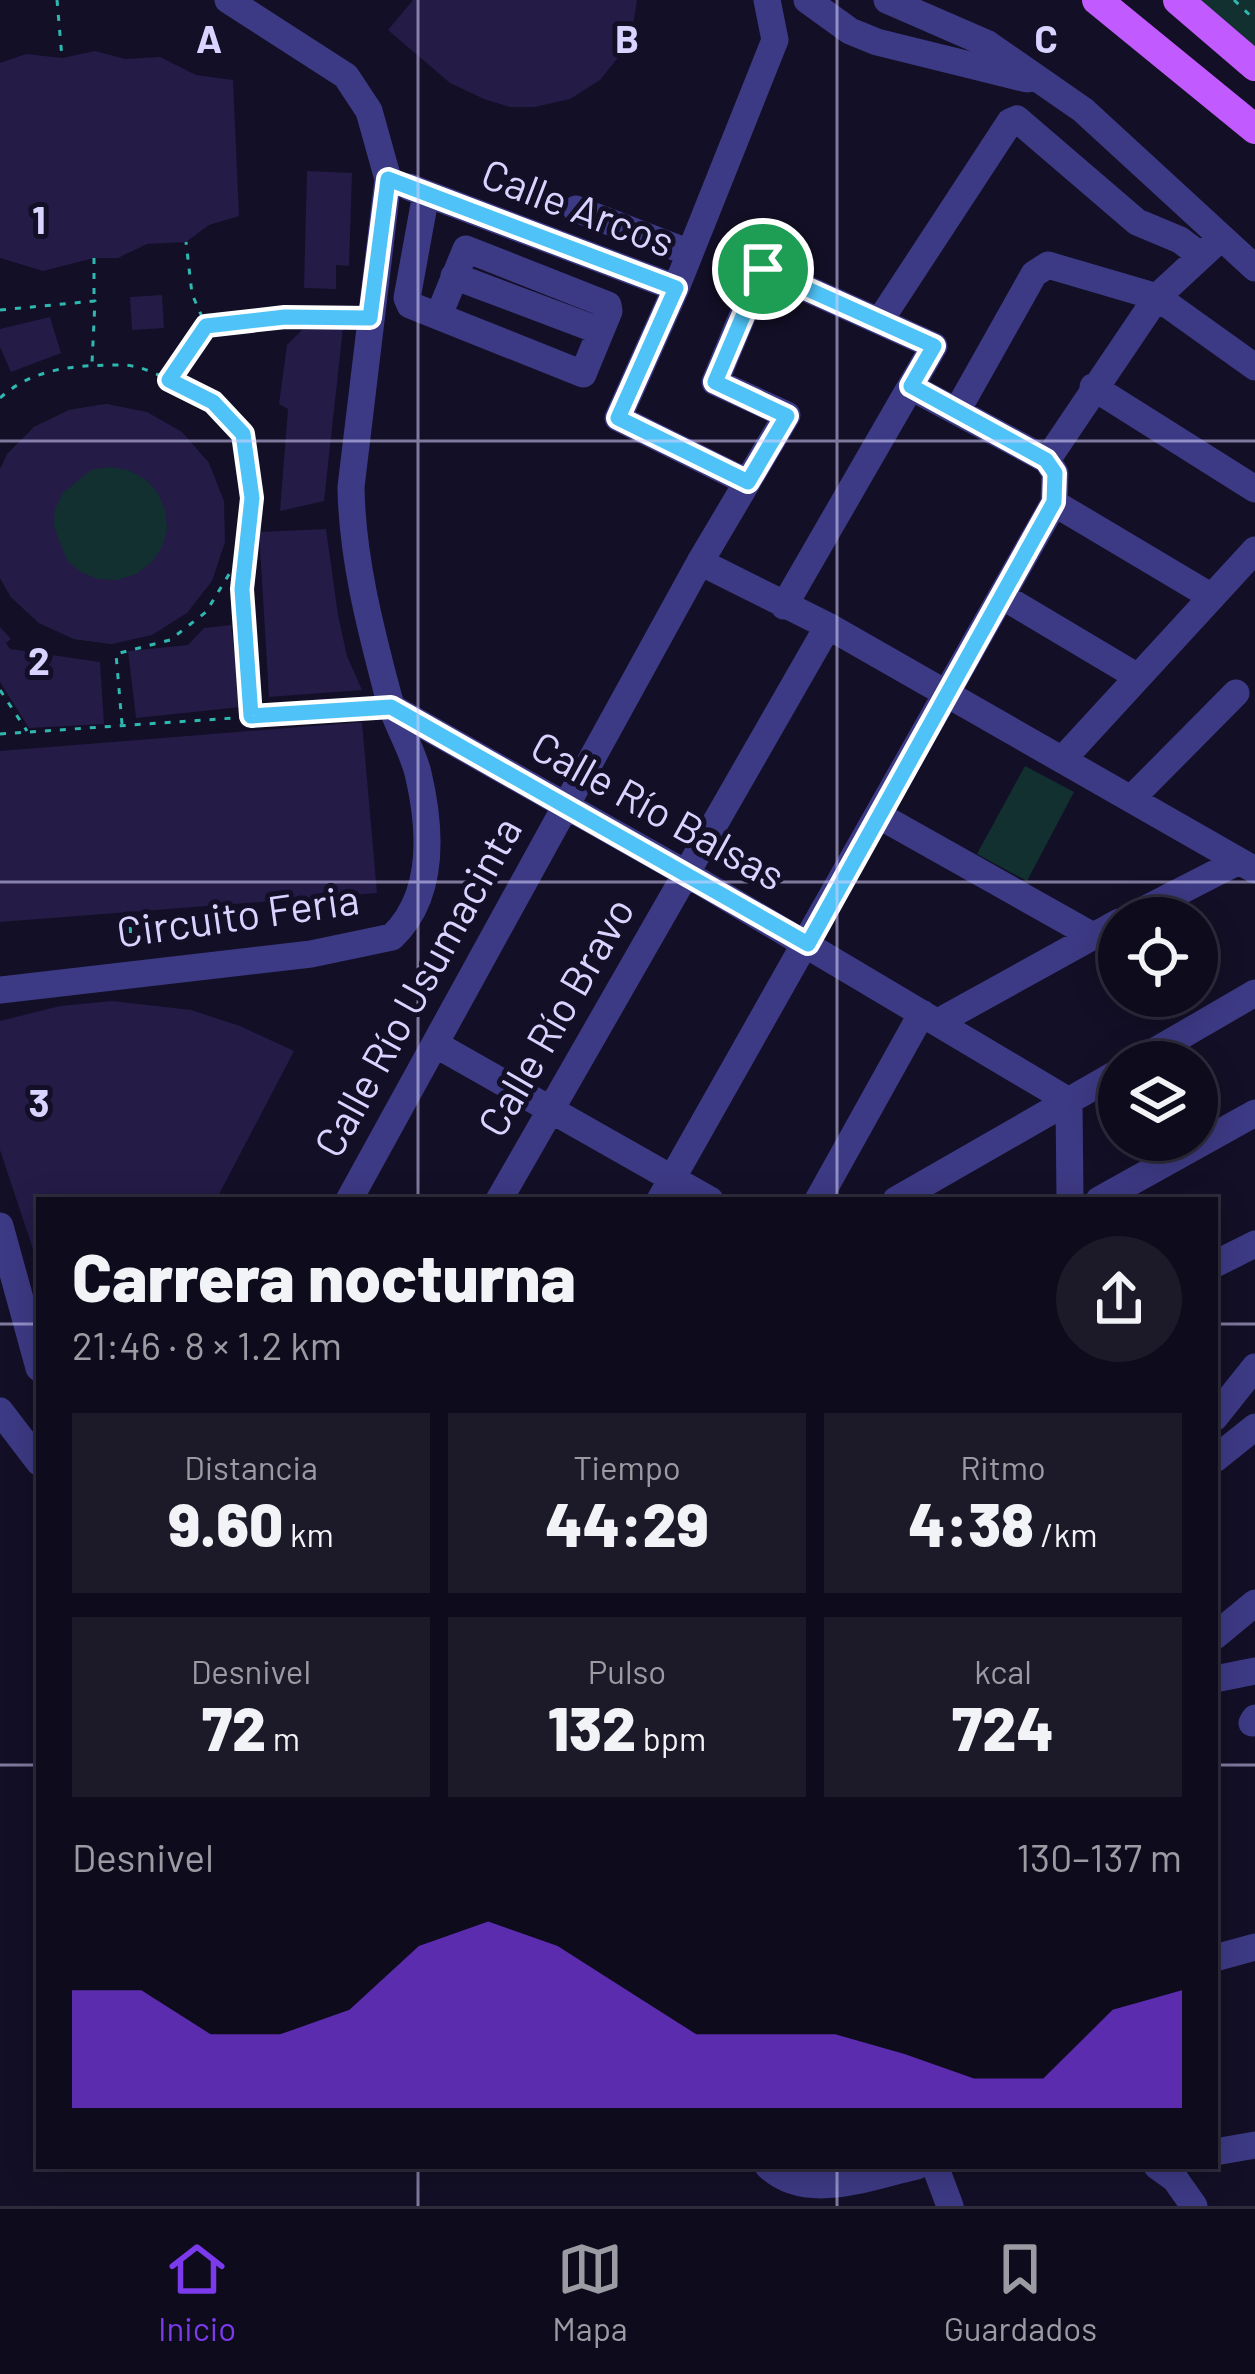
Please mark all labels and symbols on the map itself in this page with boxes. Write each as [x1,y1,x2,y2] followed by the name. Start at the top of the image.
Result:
[196,14,222,61] text: A
[615,14,639,61] text: B
[1034,14,1058,61] text: C
[475,147,682,266] street label: Calle Arcos
[32,195,46,242] text: 1
[712,218,814,320] pin
[28,636,50,683] text: 2
[524,719,794,899] street label: Calle Río Balsas
[302,807,530,1165] street label: Calle Río Usumacinta
[113,872,362,956] street label: Circuito Feria
[466,888,643,1144] street label: Calle Río Bravo
[28,1078,50,1125] text: 3

